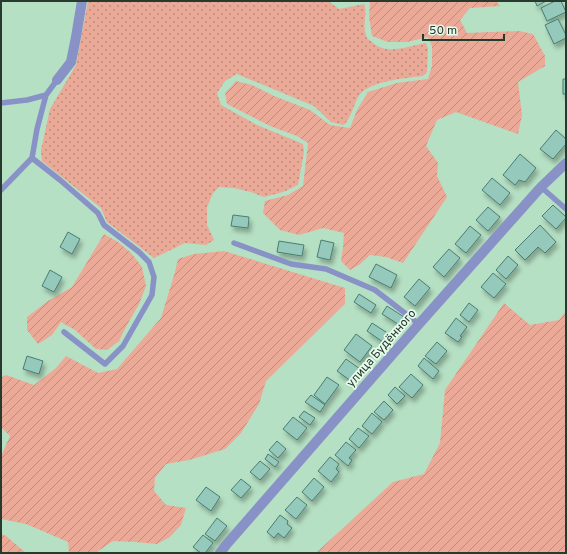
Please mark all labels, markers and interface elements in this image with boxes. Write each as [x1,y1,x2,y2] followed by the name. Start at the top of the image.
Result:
[423,16,504,42] scale bar
[429,23,457,39] text: 50 m
[343,306,420,391] street label: улица Будённого

